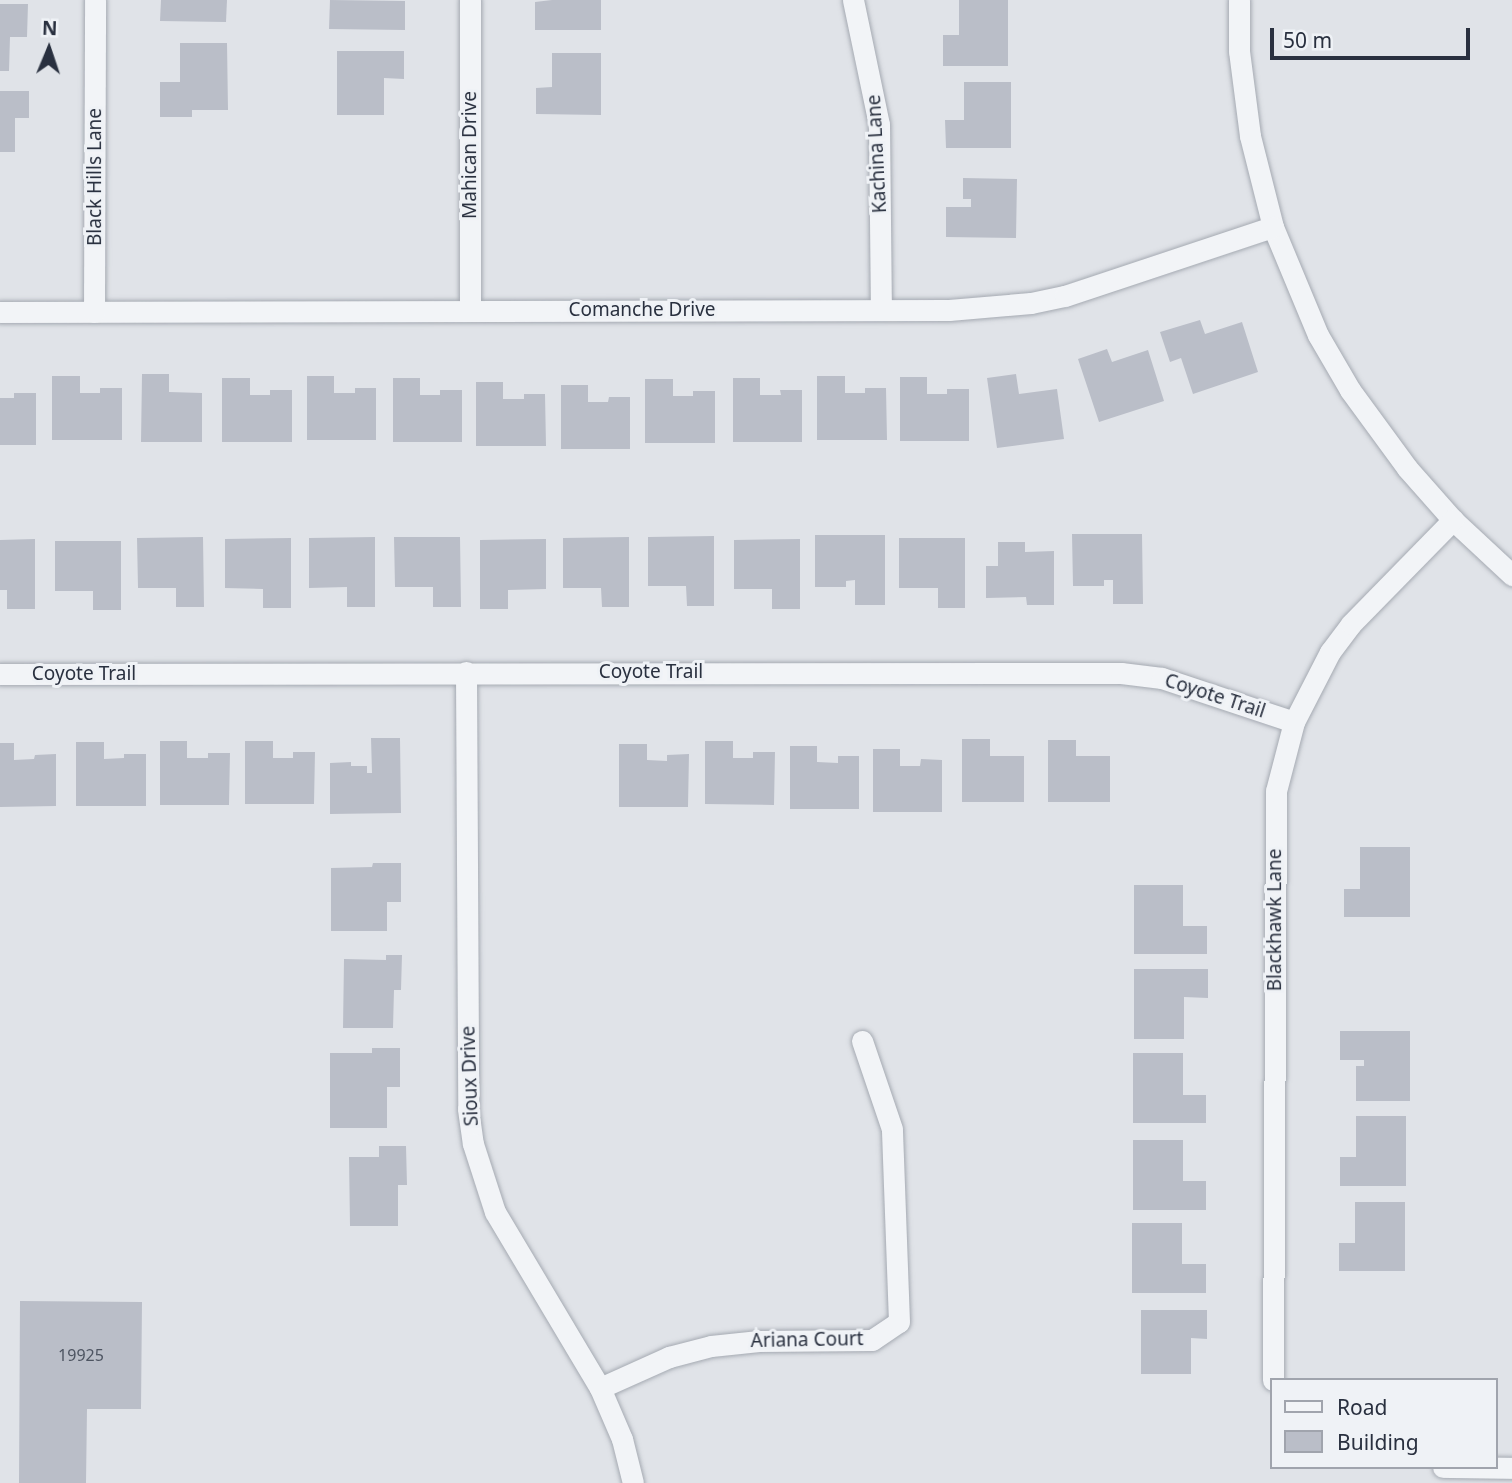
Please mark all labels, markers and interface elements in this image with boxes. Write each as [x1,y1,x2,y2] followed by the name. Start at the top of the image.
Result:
[14,14,84,84] north arrow
[1274,14,1474,58] scale bar
[42,15,58,41] text: N
[1283,26,1332,54] text: 50 m
[459,91,481,219] street label: Mahican Drive
[863,94,891,214] street label: Kachina Lane
[84,108,106,246] street label: Black Hills Lane
[568,299,716,321] street label: Comanche Drive
[599,661,703,683] street label: Coyote Trail
[32,663,136,685] street label: Coyote Trail
[1162,669,1268,723] street label: Coyote Trail
[1264,849,1286,991] street label: Blackhawk Lane
[457,1025,483,1127] street label: Sioux Drive
[750,1328,864,1352] street label: Ariana Court
[58,1345,104,1365] house number: 19925
[1270,1378,1498,1469] legend
[1337,1393,1387,1421] text: Road
[1337,1428,1419,1456] text: Building

